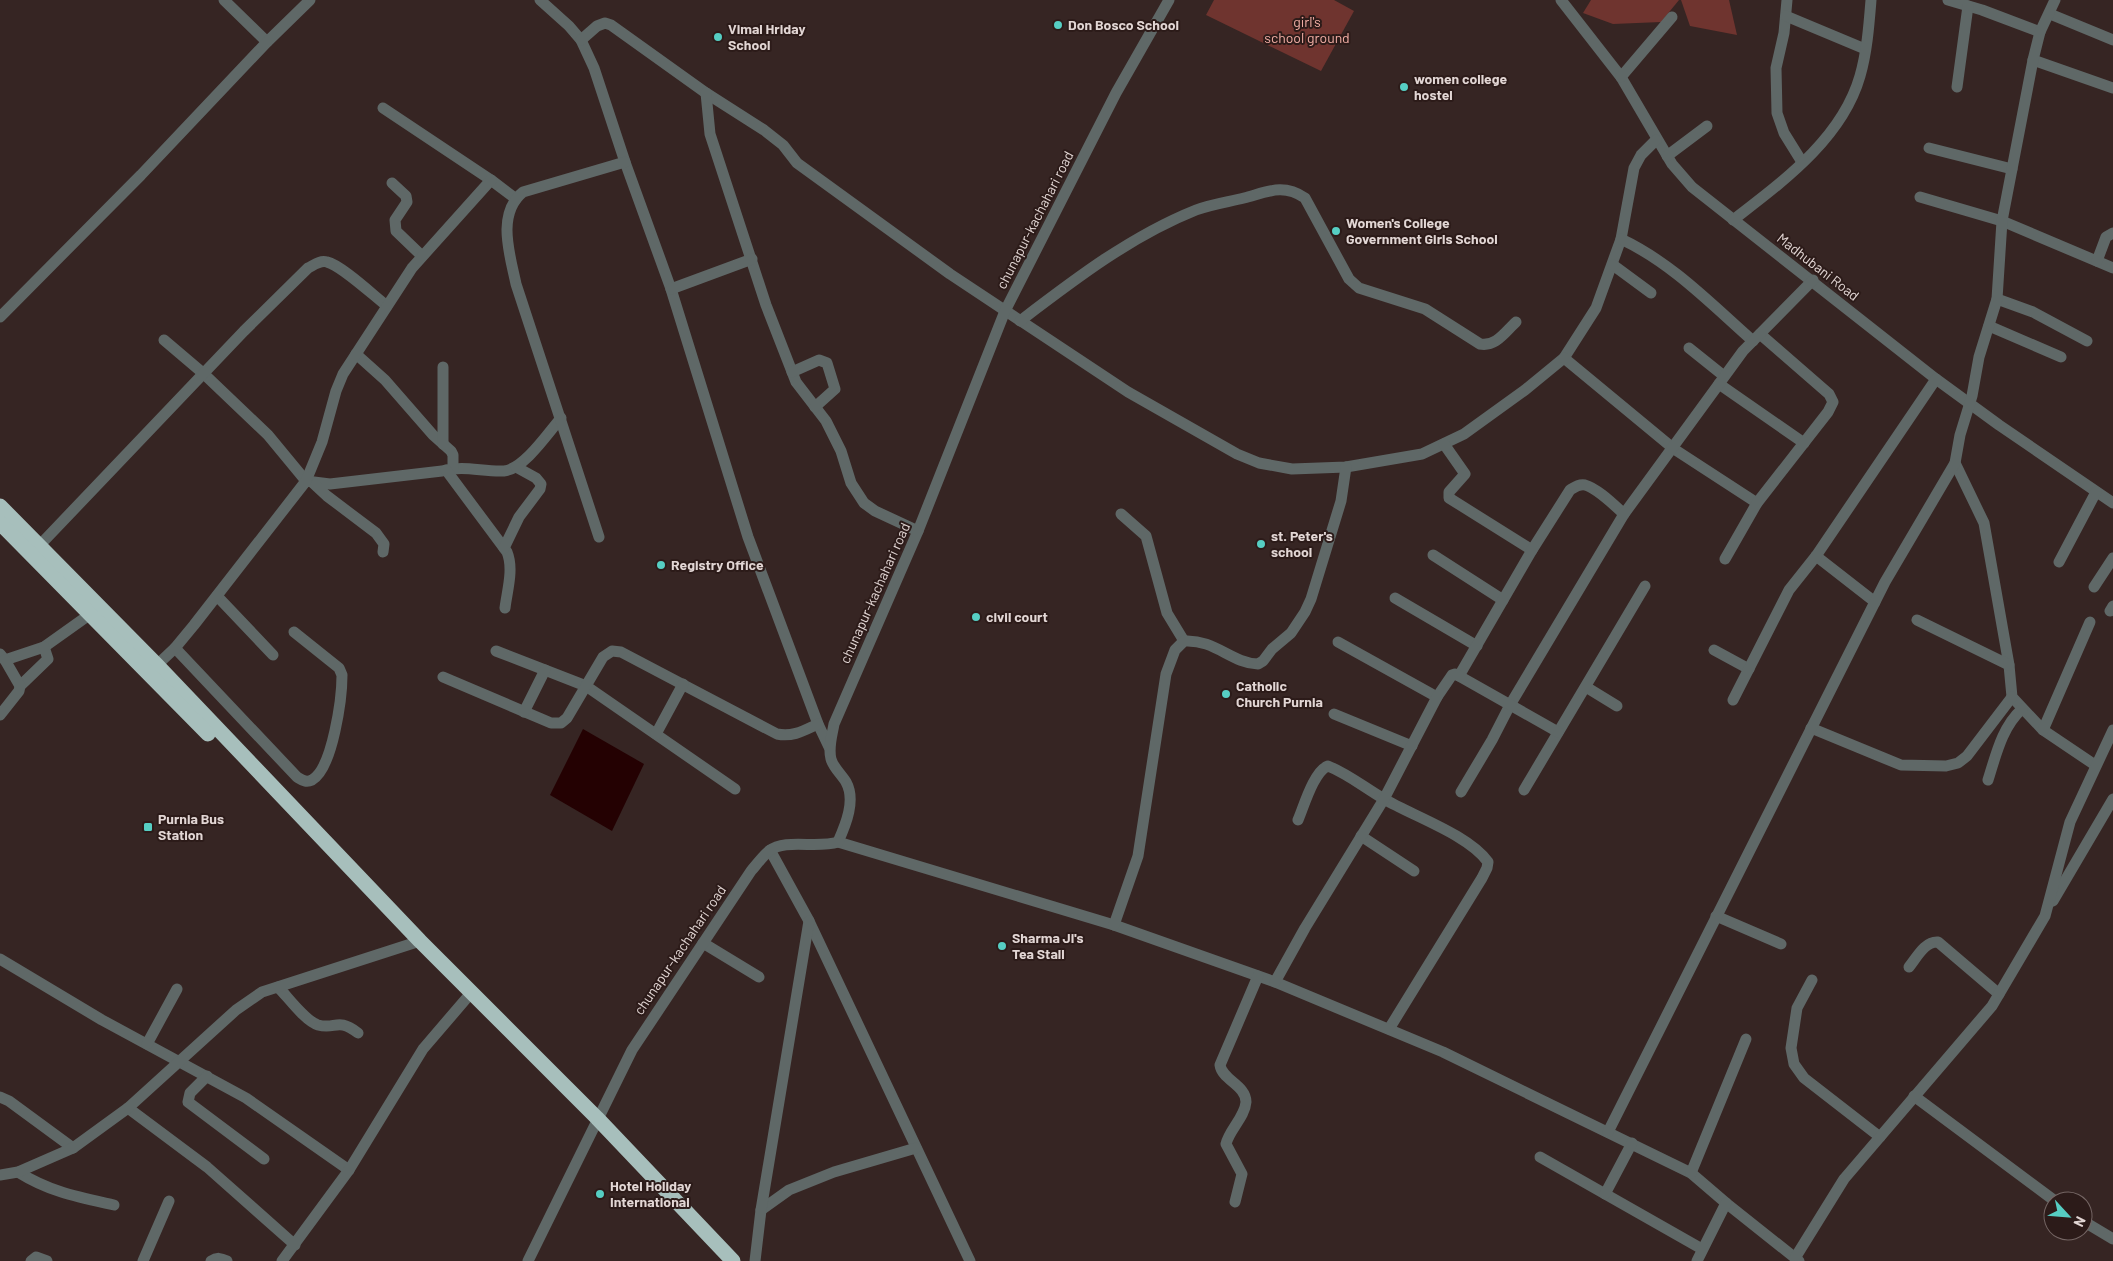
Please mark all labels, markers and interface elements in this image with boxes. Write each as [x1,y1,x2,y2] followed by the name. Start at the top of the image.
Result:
[1264,13,1350,46] park label: girl's school ground
[1068,16,1179,33] place label: Don Bosco School
[1052,19,1064,31] marker: Don Bosco School
[728,20,805,53] place label: Vimal Hriday School
[712,31,724,43] marker: Vimal Hriday School
[1414,70,1508,103] place label: women college hostel
[1398,81,1410,93] marker: women college hostel
[992,148,1077,292] street label: chunapur-kachahari road
[1346,214,1498,247] place label: Women's College Government Girls School
[1330,225,1342,237] marker: Women's College Government Girls School
[1774,229,1863,304] street label: Madhubani Road
[836,520,913,666] street label: chunapur-kachahari road
[1271,527,1333,560] place label: st. Peter's school
[1255,538,1267,550] marker: st. Peter's school
[671,556,764,573] place label: Registry Office
[655,559,667,571] marker: Registry Office
[986,608,1048,625] place label: civil court
[970,611,982,623] marker: civil court
[1236,677,1323,710] place label: Catholic Church Purnia
[1220,688,1232,700] marker: Catholic Church Purnia
[158,810,224,843] place label: Purnia Bus Station
[142,821,154,833] marker: Purnia Bus Station
[630,882,729,1018] street label: chunapur-kachahari road
[1012,929,1083,962] place label: Sharma Ji's Tea Stall
[996,940,1008,952] marker: Sharma Ji's Tea Stall
[610,1177,691,1210] place label: Hotel Holiday International
[594,1188,606,1200] marker: Hotel Holiday International
[2043,1191,2093,1241] north arrow
[2070,1214,2090,1230] text: N

